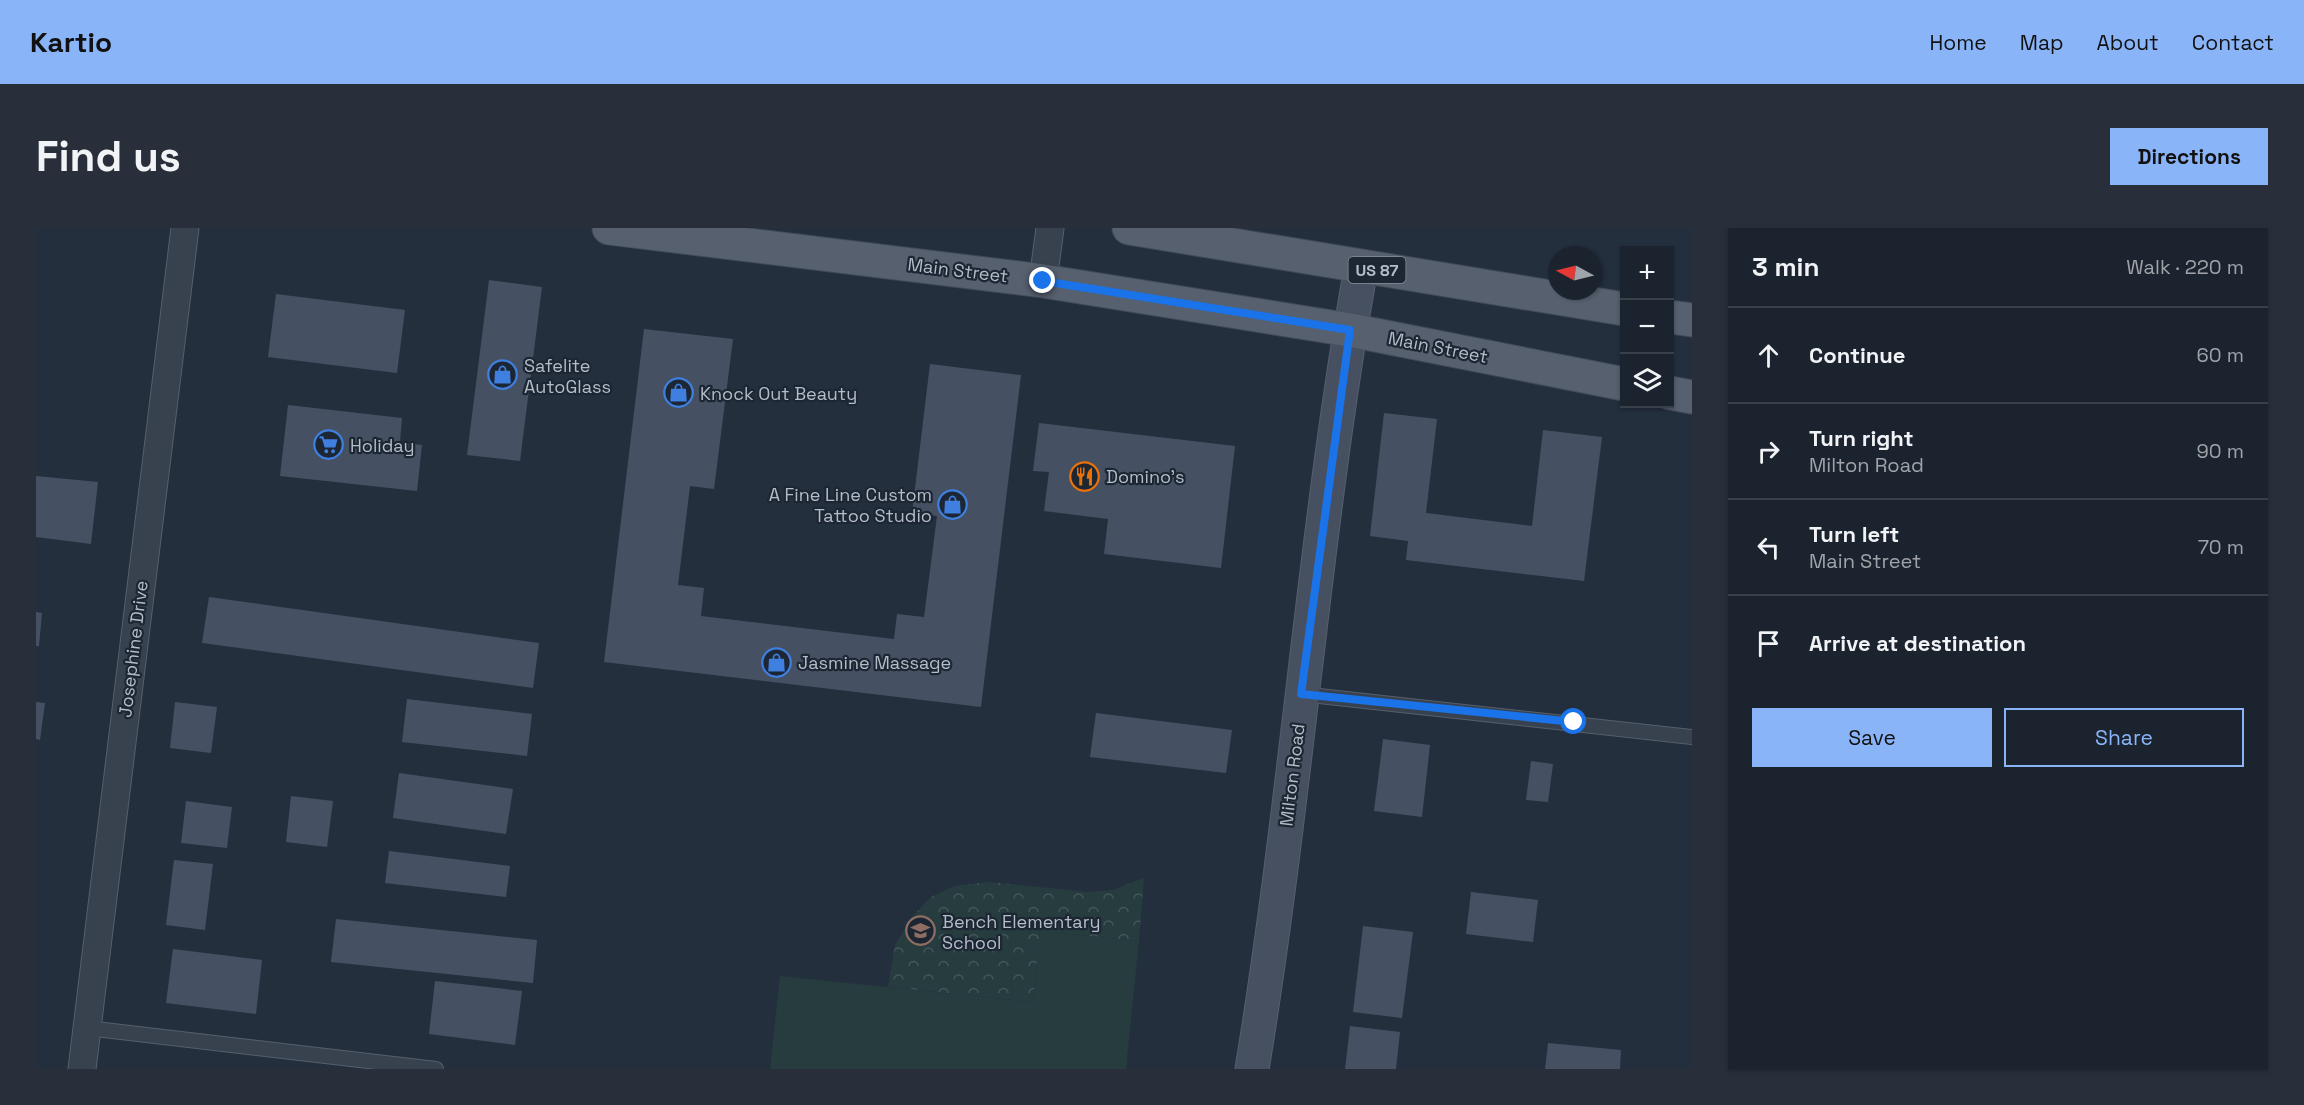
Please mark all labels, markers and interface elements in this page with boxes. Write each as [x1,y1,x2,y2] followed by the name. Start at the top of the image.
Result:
[30,24,112,60] text: Kartio
[1929,29,1987,56] text: Home
[2020,29,2064,56] text: Map
[2097,29,2159,56] text: About
[2192,29,2274,56] text: Contact
[2110,128,2268,185] button: Directions
[36,130,181,183] text: Find us
[1548,246,1602,300] north arrow
[1620,246,1674,408] map controls
[1620,246,1674,300] button: +
[1752,250,1820,284] text: 3 min
[906,252,1010,288] street label: Main Street
[2126,254,2244,280] text: Walk · 220 m
[1348,257,1406,283] road number: US 87
[1029,267,1055,293] route end
[1620,300,1674,354] button: −
[1386,326,1490,368] street label: Main Street
[1752,339,1785,372] icon: ahead
[1809,341,1905,369] text: Continue
[2197,342,2244,368] text: 60 m
[524,354,611,398] place label: Safelite AutoGlass
[1620,354,1674,408] button: layers
[487,359,519,391] shop icon: Safelite AutoGlass
[663,377,695,409] shop icon: Knock Out Beauty
[700,382,857,405] place label: Knock Out Beauty
[1809,424,1914,452] text: Turn right
[313,429,345,461] supermarket icon: Holiday
[350,434,414,457] place label: Holiday
[1752,435,1785,468] icon: right
[2197,438,2244,464] text: 90 m
[1809,452,1924,478] text: Milton Road
[1069,460,1101,492] restaurant icon: Domino's
[1106,465,1184,488] place label: Domino's
[769,483,932,527] place label: A Fine Line Custom Tattoo Studio
[937,488,969,520] shop icon: A Fine Line Custom Tattoo Studio
[1809,520,1899,548] text: Turn left
[1752,531,1785,564] icon: left
[2198,534,2244,560] text: 70 m
[1809,548,1921,574] text: Main Street
[113,579,153,719] street label: Josephine Drive
[1752,627,1785,660] icon: arrive
[1809,629,2026,657] text: Arrive at destination
[761,646,793,678] shop icon: Jasmine Massage
[798,651,951,674] place label: Jasmine Massage
[1560,708,1586,734] route start
[1752,708,1992,767] button: Save
[2004,708,2244,767] button: Share
[1274,722,1310,828] street label: Milton Road
[942,910,1101,954] place label: Bench Elementary School
[905,915,937,947] school or university icon: Bench Elementary School

